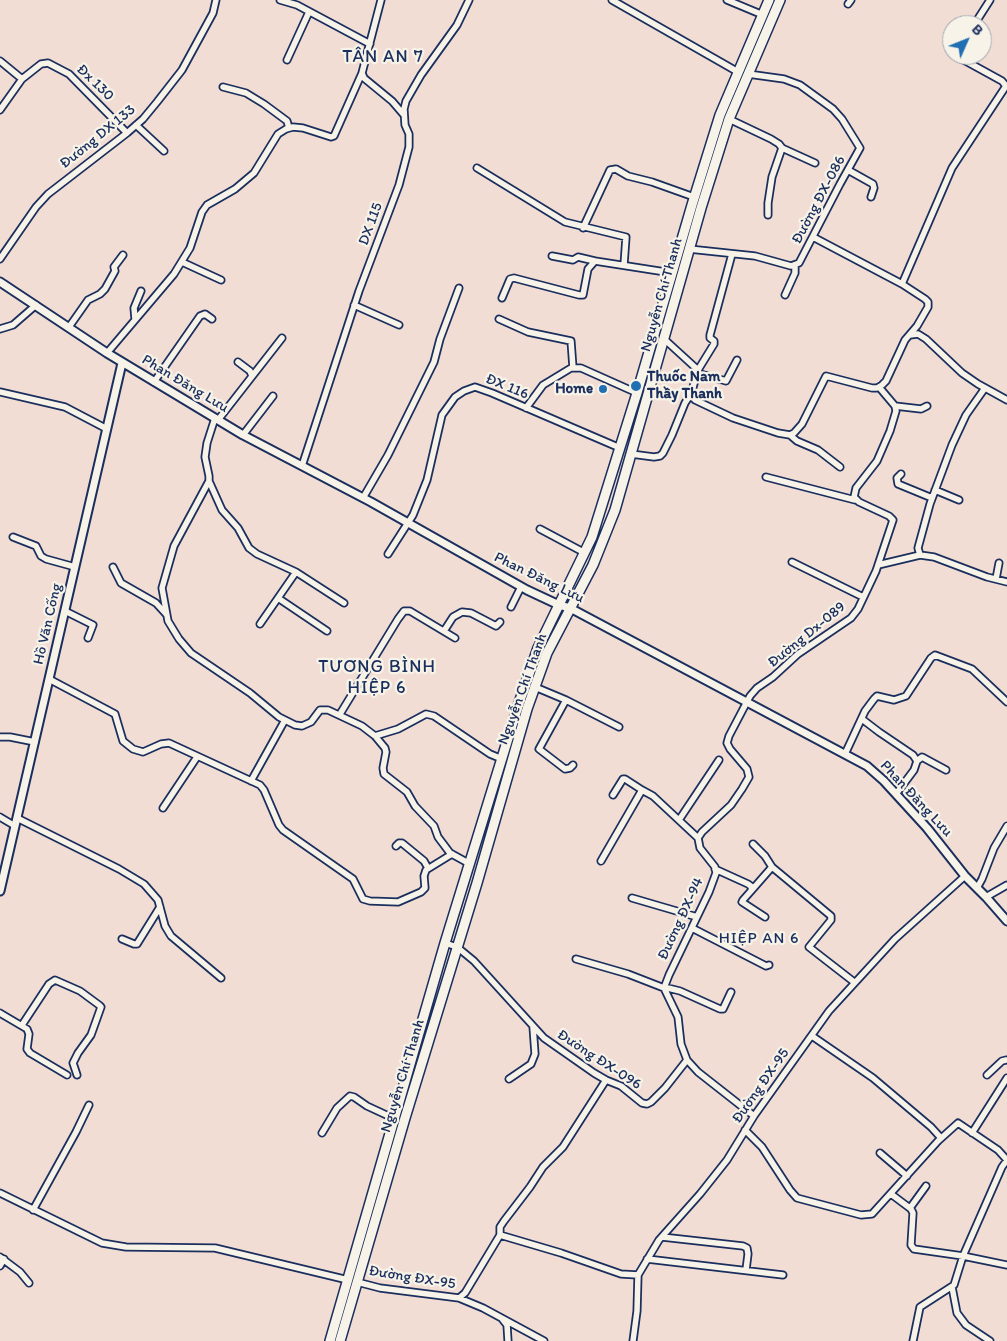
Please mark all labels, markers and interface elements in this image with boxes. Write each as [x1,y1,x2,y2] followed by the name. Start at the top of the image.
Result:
[942,15,992,65] north arrow
[968,21,987,39] text: B
[341,46,425,68] district label: TÂN AN 7
[72,61,118,105] street label: Đx 130
[57,101,139,173] street label: Đường DX 133
[788,153,850,247] street label: Đường ĐX-086
[355,200,387,248] street label: DX 115
[637,236,687,354] street label: Nguyễn Chí Thanh
[138,351,232,417] street label: Phan Đăng Lưu
[647,368,722,403] place label: Thuốc Nam Thầy Thanh
[483,370,531,404] street label: ĐX 116
[629,379,643,393] marker: Thuốc Nam Thầy Thanh
[555,380,593,398] place label: Home
[597,383,609,395] marker: Home
[491,548,587,608] street label: Phan Đăng Lưu
[30,582,66,666] street label: Hồ Văn Cống
[764,598,850,672] street label: Đường Dx-089
[494,631,552,747] street label: Nguyễn Chí Thanh
[317,656,437,699] district label: TƯƠNG BÌNH HIỆP 6
[876,757,956,841] street label: Phan Đăng Lưu
[654,875,708,963] street label: Đường ĐX-94
[718,929,800,949] district label: HIỆP AN 6
[377,1017,429,1135] street label: Nguyễn Chí Thanh
[553,1026,645,1094] street label: Đường ĐX-096
[729,1045,793,1127] street label: Đường ĐX-95
[367,1262,457,1294] street label: Đường ĐX-95

